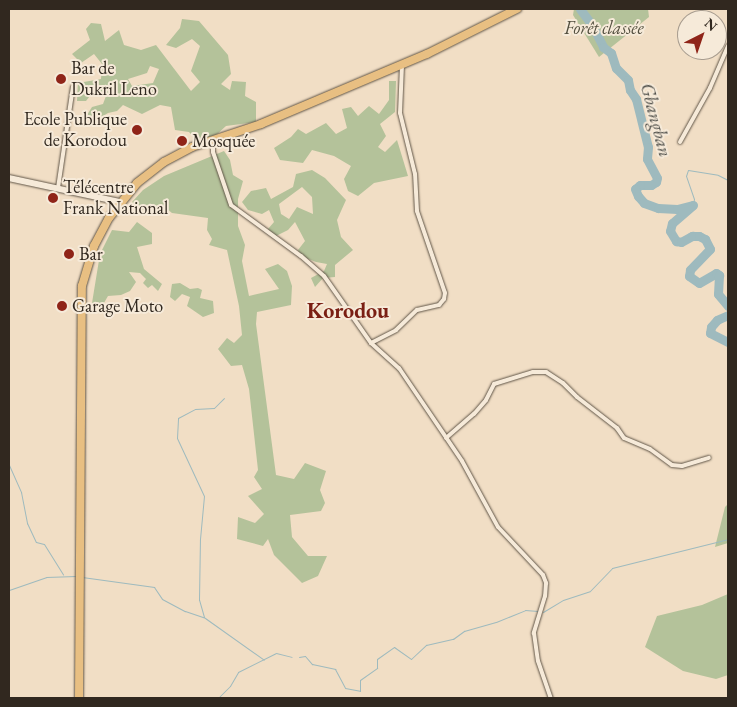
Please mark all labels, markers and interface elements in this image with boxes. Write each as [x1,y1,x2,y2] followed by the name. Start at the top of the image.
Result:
[677,10,727,60] north arrow
[701,14,721,35] text: N
[564,17,644,39] park label: Forêt classée
[71,58,157,100] place label: Bar de Dukril Leno
[55,73,67,85] marker: Bar de Dukril Leno
[635,81,677,159] water label: Gbangban
[24,109,127,152] place label: Ecole Publique de Korodou
[131,124,143,136] marker: Ecole Publique de Korodou
[192,130,255,152] place label: Mosquée
[176,135,188,147] marker: Mosquée
[63,177,168,220] place label: Télécentre Frank National
[47,192,59,204] marker: Télécentre Frank National
[79,243,103,265] place label: Bar
[63,248,75,260] marker: Bar
[72,295,163,317] place label: Garage Moto
[307,298,389,324] district label: Korodou
[56,300,68,312] marker: Garage Moto

